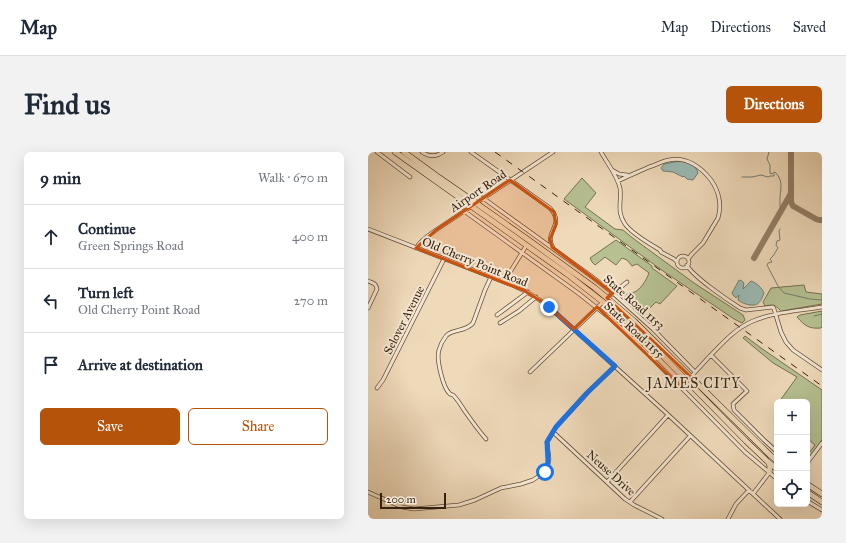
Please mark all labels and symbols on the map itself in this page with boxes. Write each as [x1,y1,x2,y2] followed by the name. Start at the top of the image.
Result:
[446,167,509,216] street label: Airport Road
[420,234,530,290] street label: Old Cherry Point Road
[601,272,667,332] street label: State Road 1153
[381,283,427,357] street label: Selover Avenue
[540,298,558,316] route end
[601,299,667,362] street label: State Road 1155
[645,375,741,393] district label: JAMES CITY
[584,447,638,499] street label: Neuse Drive
[536,463,554,481] route start
[380,491,446,510] scale bar

